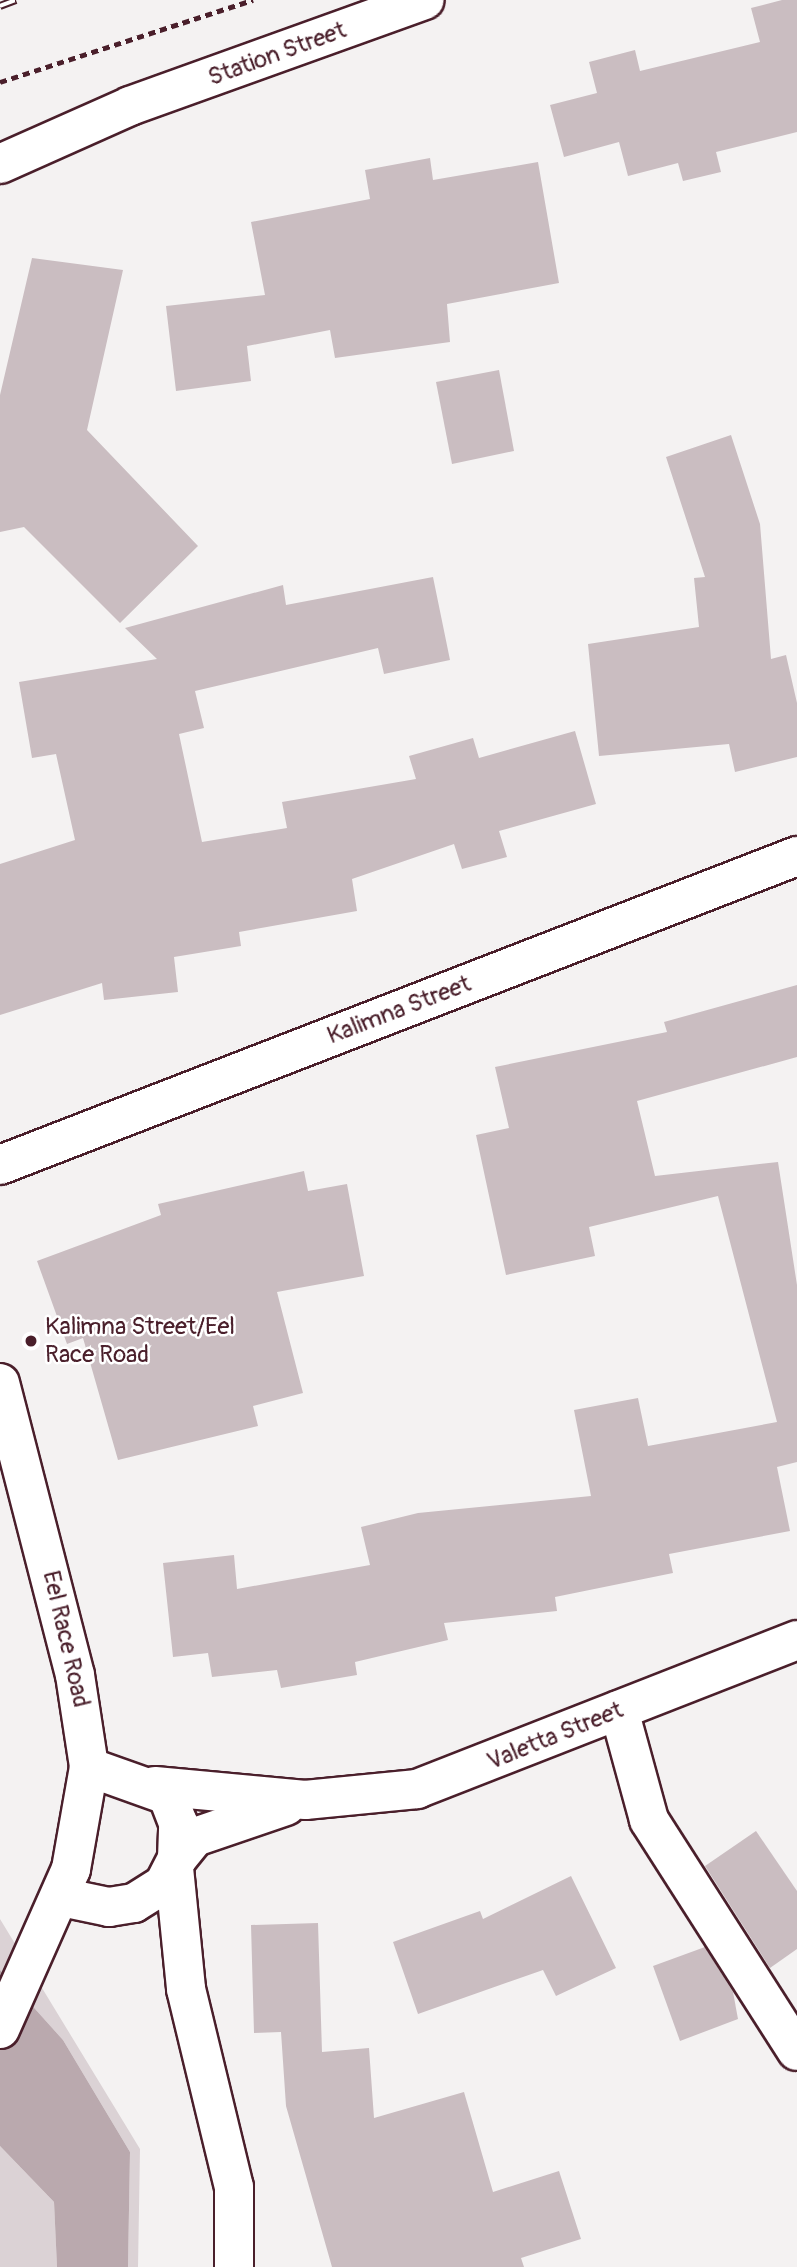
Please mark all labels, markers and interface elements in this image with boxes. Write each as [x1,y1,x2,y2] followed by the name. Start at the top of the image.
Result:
[204,16,350,92] street label: Station Street
[323,969,475,1051] street label: Kalimna Street
[45,1313,235,1369] place label: Kalimna Street/Eel Race Road
[23,1333,39,1349] marker: Kalimna Street/Eel Race Road
[36,1568,96,1710] street label: Eel Race Road
[483,1696,627,1776] street label: Valetta Street

